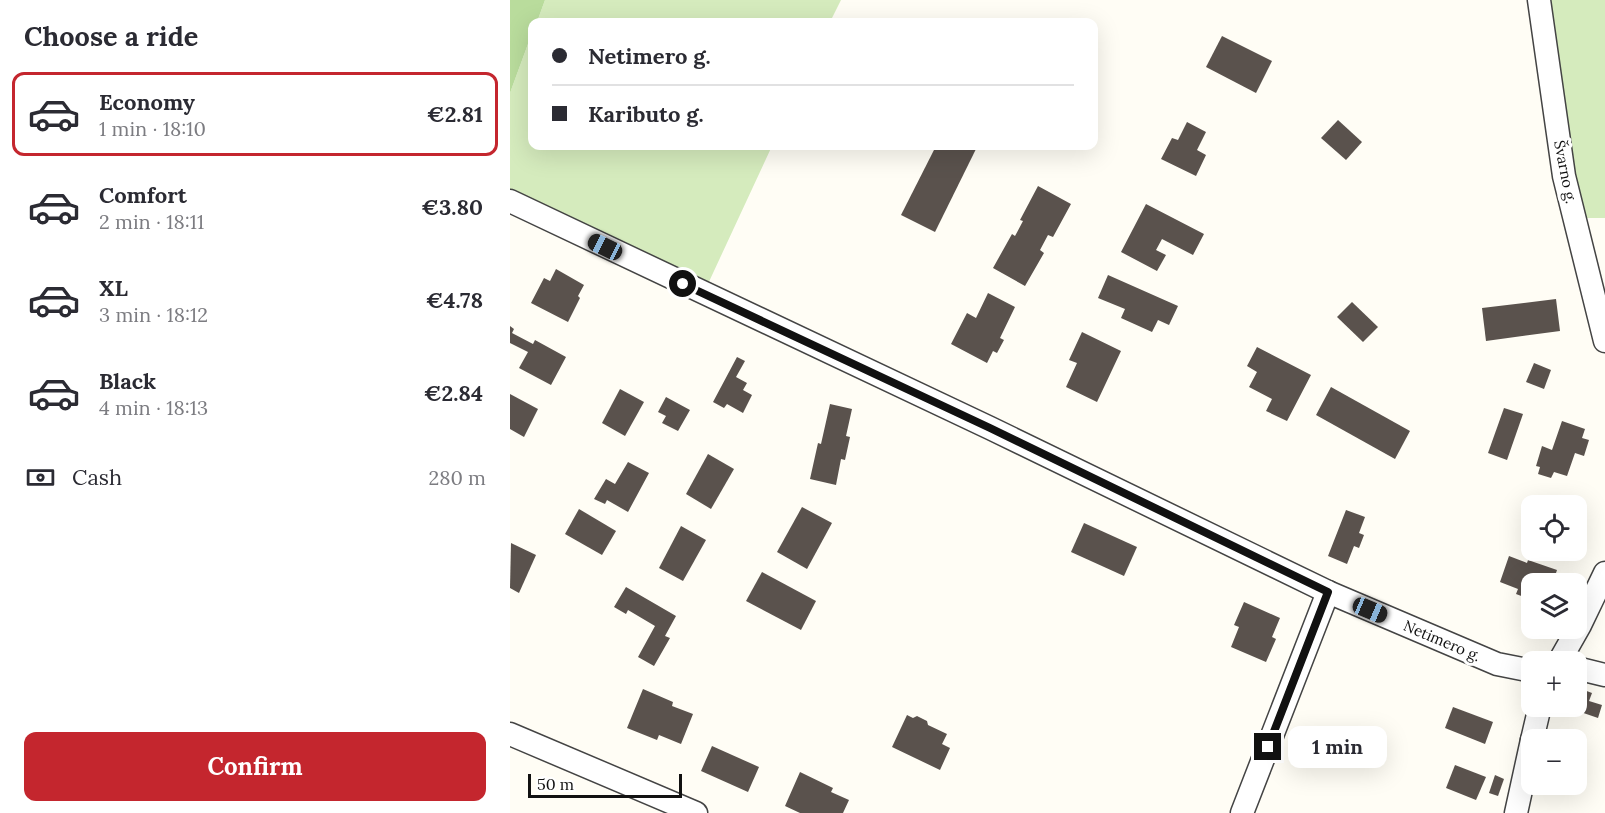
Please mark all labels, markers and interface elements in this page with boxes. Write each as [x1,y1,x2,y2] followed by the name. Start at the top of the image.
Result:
[24,19,198,53] text: Choose a ride
[588,42,711,70] text: Netimero g.
[27,87,81,141] icon: car
[99,88,195,116] text: Economy
[427,100,483,128] text: €2.81
[588,100,704,128] text: Kaributo g.
[99,116,206,141] text: 1 min · 18:10
[1550,139,1581,205] street label: Švarno g.
[27,180,81,234] icon: car
[99,181,187,209] text: Comfort
[421,193,483,221] text: €3.80
[99,209,204,234] text: 2 min · 18:11
[585,231,625,263] car
[669,270,696,297] route start
[27,273,81,327] icon: car
[99,274,128,302] text: XL
[426,286,483,314] text: €4.78
[99,302,208,327] text: 3 min · 18:12
[27,366,81,420] icon: car
[99,367,156,395] text: Black
[424,379,483,407] text: €2.84
[99,395,208,420] text: 4 min · 18:13
[24,461,57,494] icon: cash
[72,463,122,491] text: Cash
[428,465,486,490] text: 280 m
[1521,495,1587,795] map controls
[1521,495,1587,561] button: locate
[1521,573,1587,639] button: layers
[1350,595,1390,625] car
[1401,616,1484,665] street label: Netimero g.
[1521,651,1587,717] button: +
[1289,726,1388,768] callout: 1 min
[1521,729,1587,795] button: −
[24,732,486,801] button: Confirm
[1254,733,1281,760] route end
[1312,734,1363,759] text: 1 min
[528,771,682,798] scale bar
[537,774,574,794] text: 50 m

